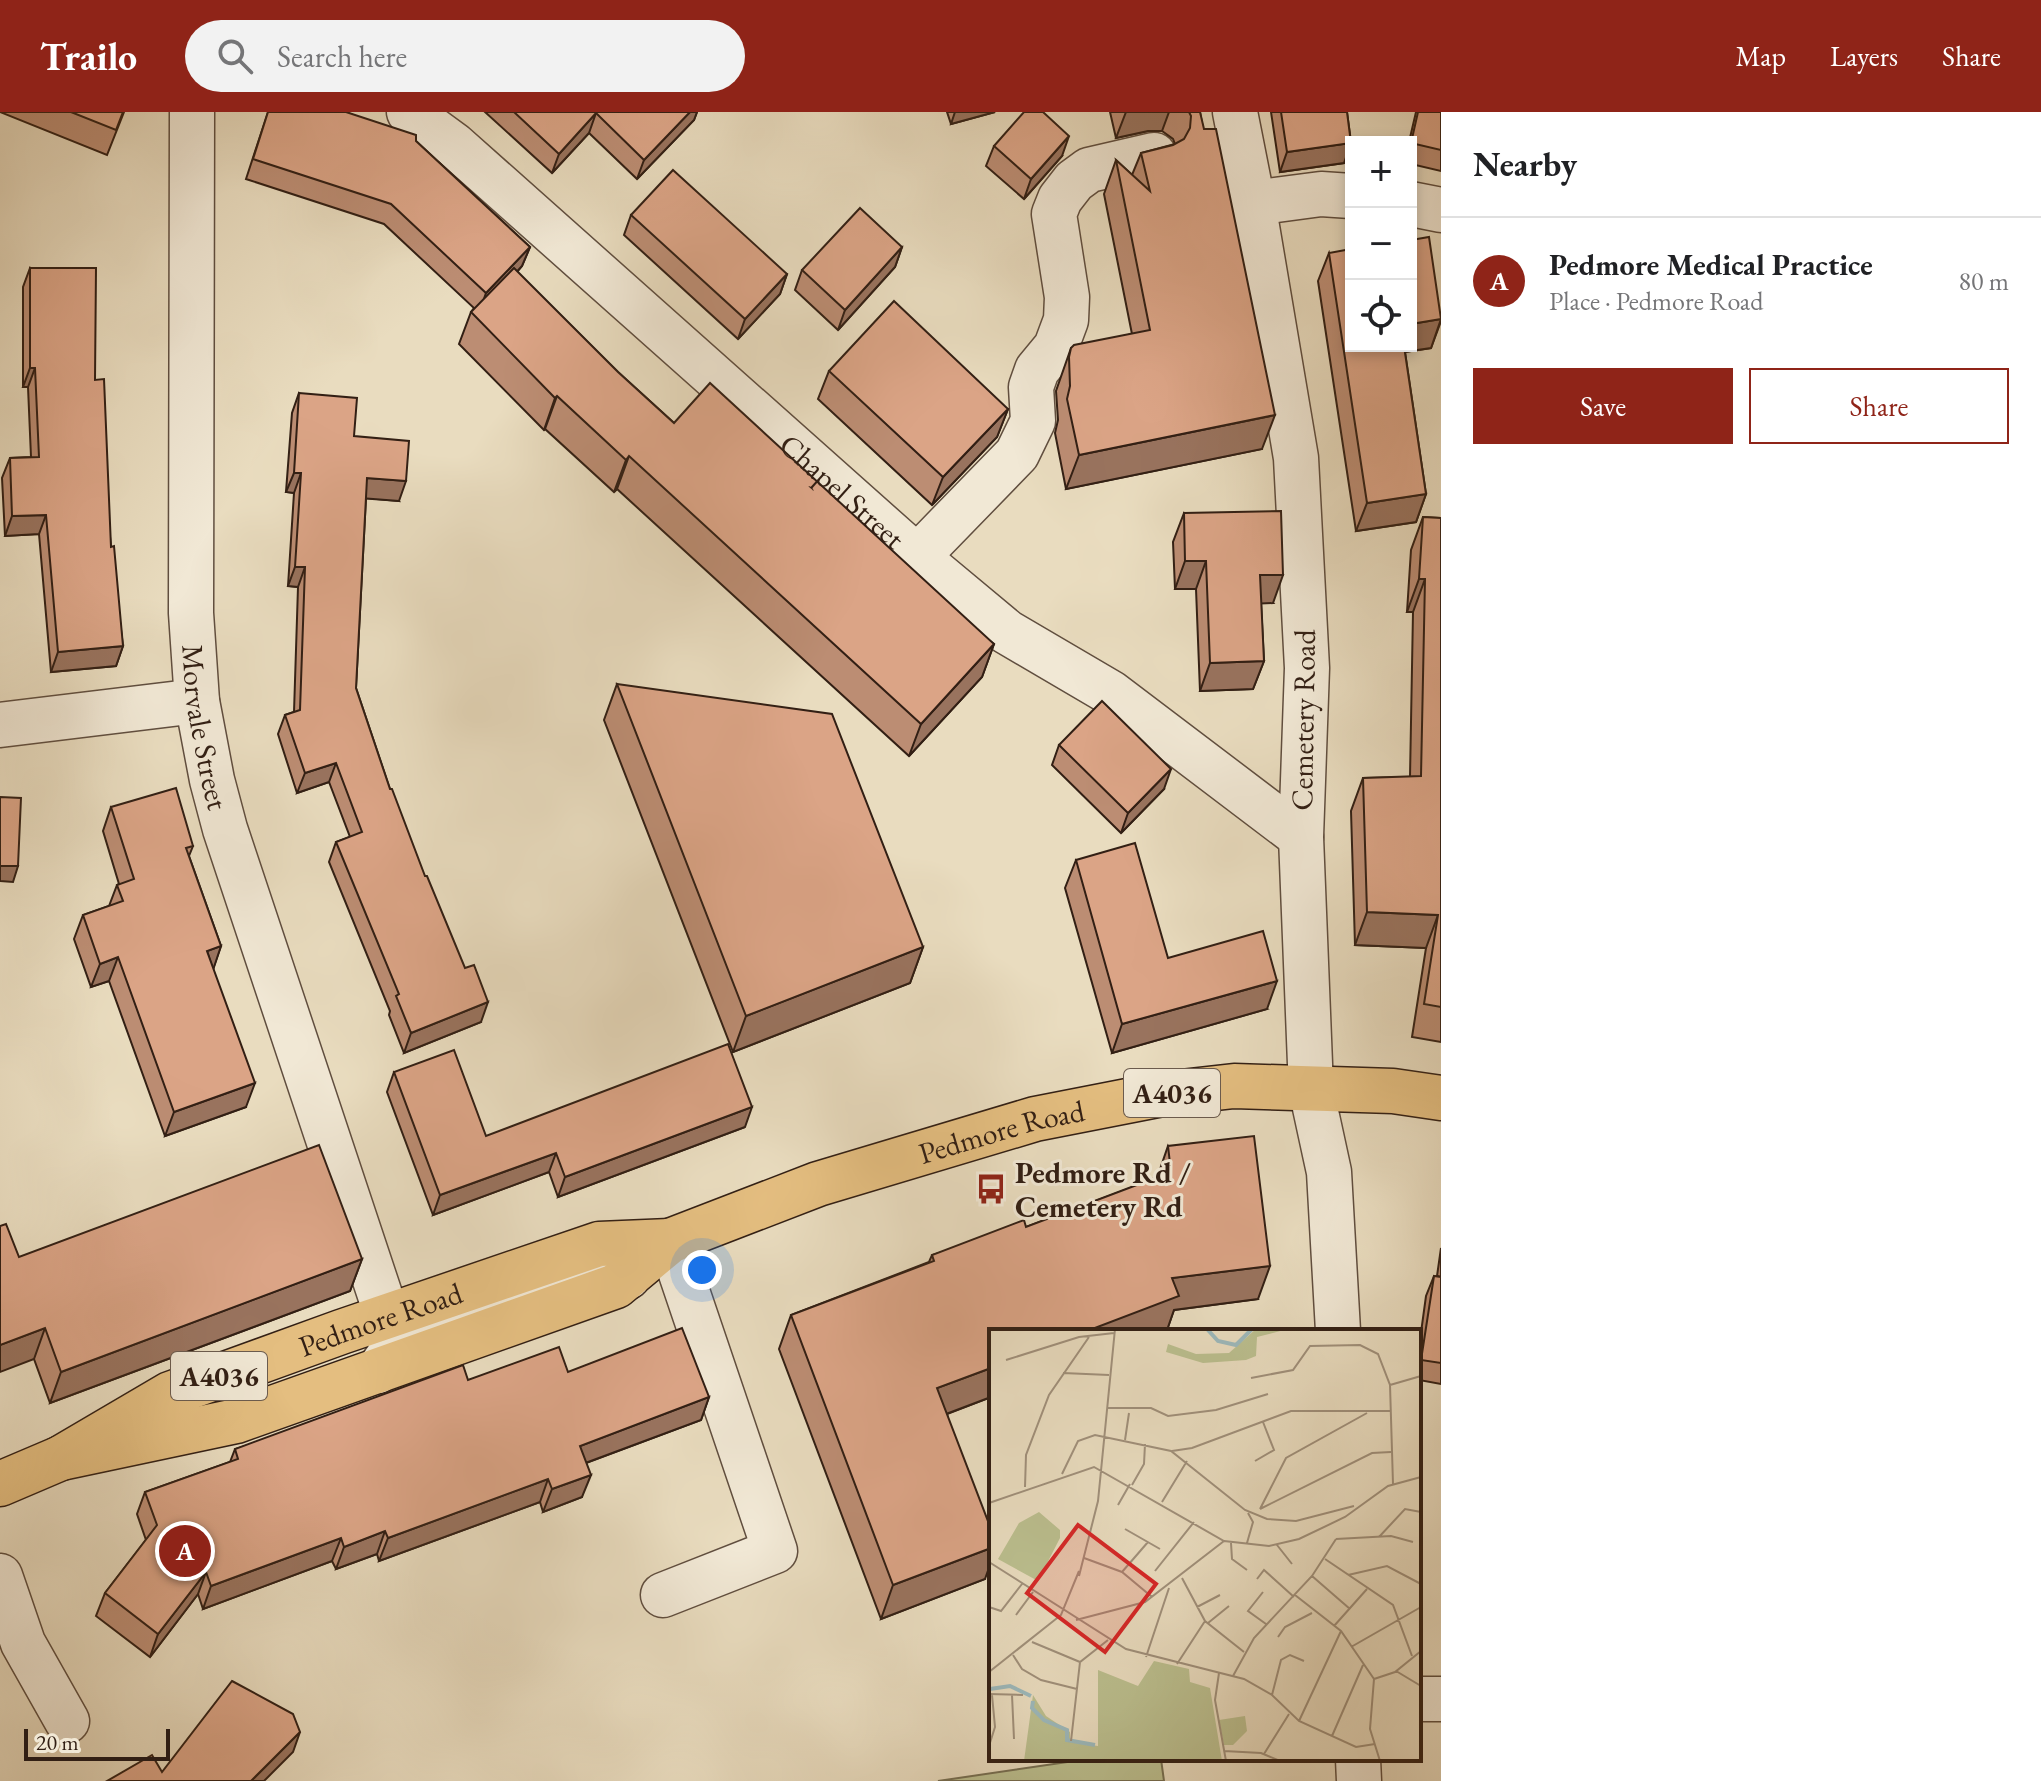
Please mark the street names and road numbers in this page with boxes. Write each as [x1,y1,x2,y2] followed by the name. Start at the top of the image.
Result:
[772,425,914,557] street label: Chapel Street
[1282,628,1324,811] street label: Cemetery Road
[174,643,239,814] street label: Morvale Street
[1124,1069,1220,1117] road number: A4036
[914,1090,1088,1172] street label: Pedmore Road
[293,1272,468,1365] street label: Pedmore Road
[171,1352,267,1400] road number: A4036

